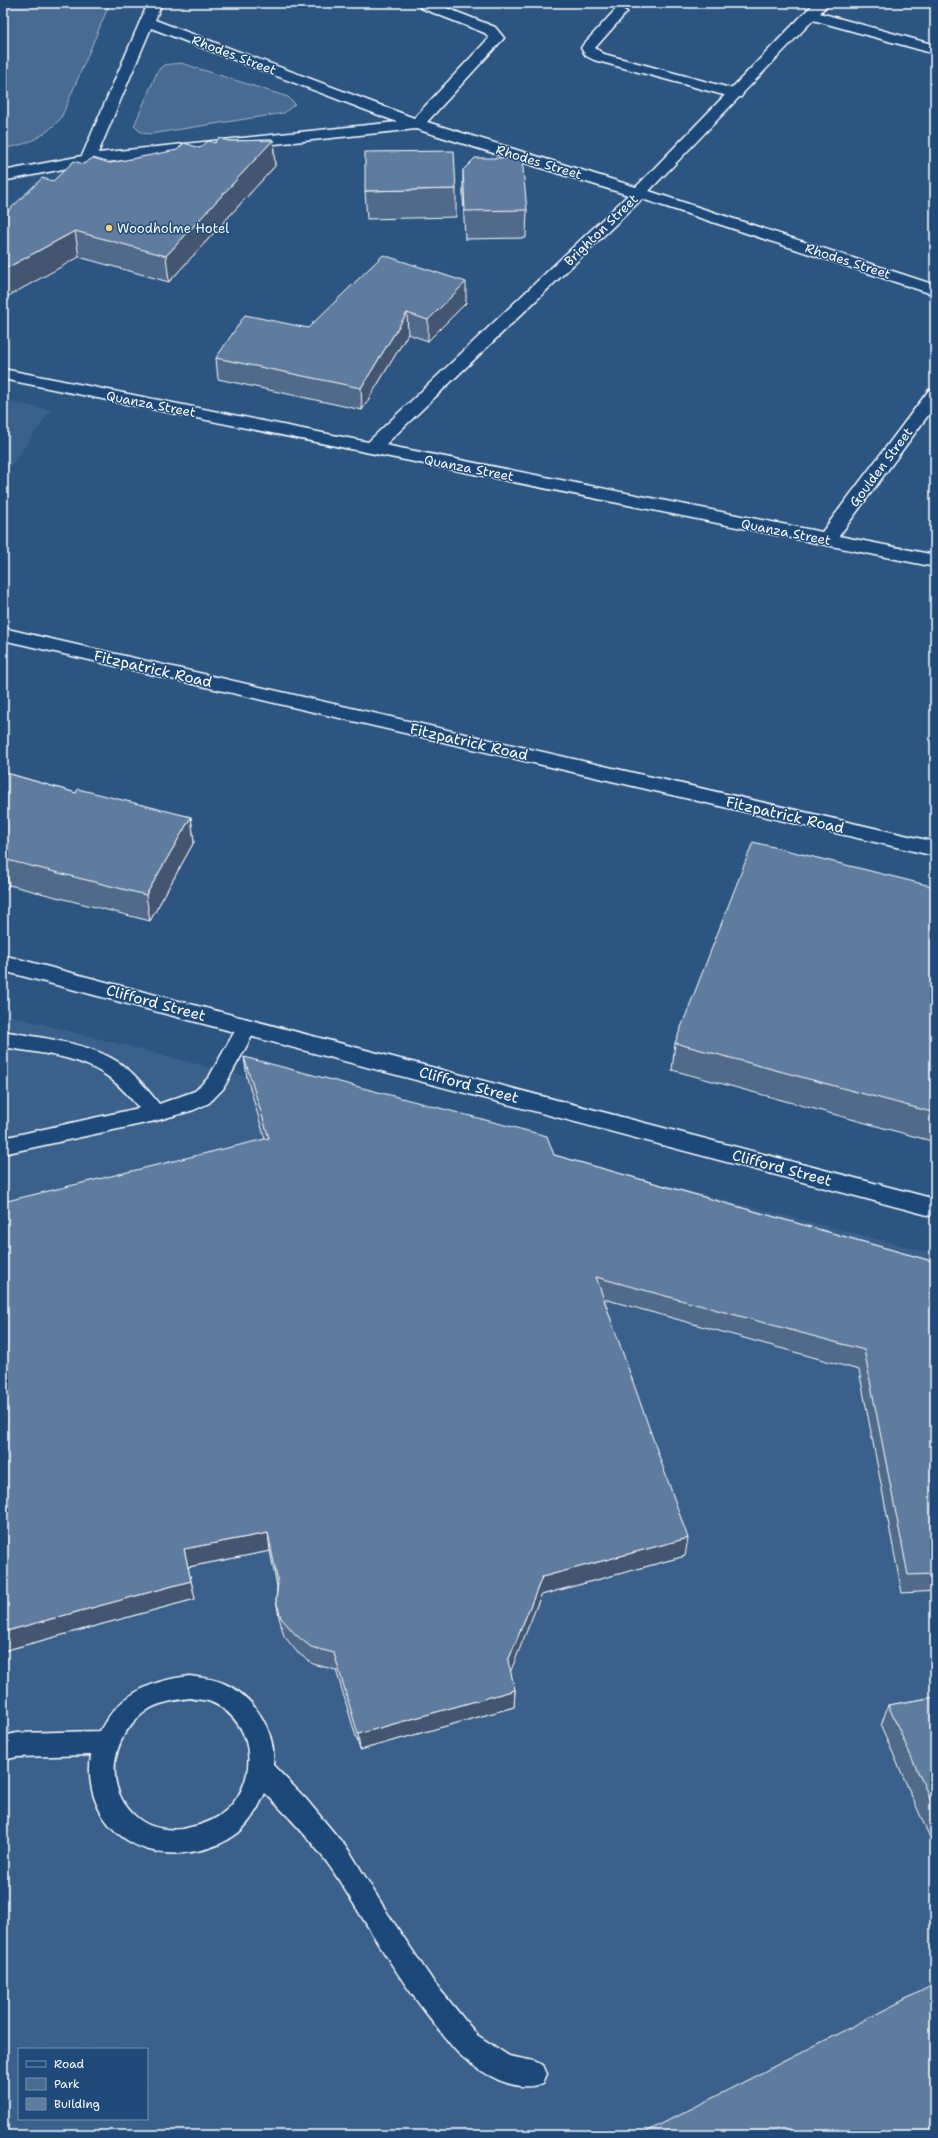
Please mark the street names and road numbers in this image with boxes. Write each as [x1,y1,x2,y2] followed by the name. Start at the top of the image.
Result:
[189,31,279,79] street label: Rhodes Street
[494,141,584,183] street label: Rhodes Street
[560,190,642,270] street label: Brighton Street
[803,239,893,283] street label: Rhodes Street
[105,387,198,421] street label: Quanza Street
[846,424,917,510] street label: Goulden Street
[423,451,516,485] street label: Quanza Street
[740,515,833,549] street label: Quanza Street
[92,646,215,692] street label: Fitzpatrick Road
[408,719,531,765] street label: Fitzpatrick Road
[724,792,847,838] street label: Fitzpatrick Road
[104,980,208,1026] street label: Clifford Street
[417,1062,521,1108] street label: Clifford Street
[730,1145,834,1191] street label: Clifford Street

